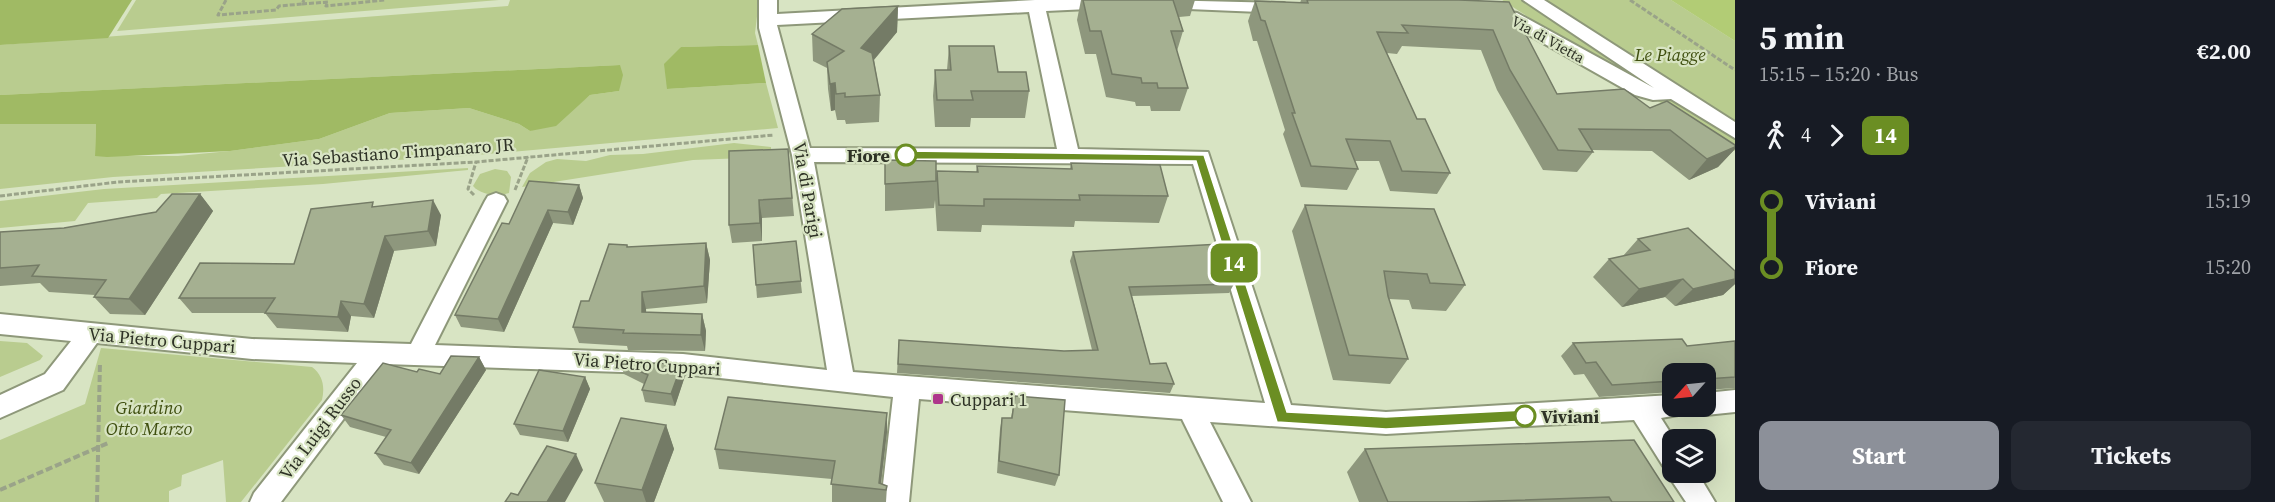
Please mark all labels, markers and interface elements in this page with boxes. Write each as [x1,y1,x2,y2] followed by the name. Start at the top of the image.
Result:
[1508,10,1589,68] street label: Via di Vietta
[1759,15,1845,60] text: 5 min
[2197,36,2251,66] text: €2.00
[1633,42,1706,67] park label: Le Piagge
[1759,60,1918,88] text: 15:15 – 15:20 · Bus
[1759,119,1792,152] icon: walk
[1820,119,1853,152] icon: forward
[1801,121,1811,149] text: 4
[1874,121,1897,150] text: 14
[281,131,515,173] street label: Via Sebastiano Timpanaro JR
[787,140,829,240] street label: Via di Parigi
[847,143,890,168] place label: Fiore
[895,144,917,166] marker: Fiore
[1805,186,1876,216] text: Viviani
[2205,187,2251,215] text: 15:19
[1207,244,1261,282] line badge: 14
[1223,249,1245,278] text: 14
[1805,252,1858,282] text: Fiore
[2205,253,2251,281] text: 15:20
[88,321,236,359] street label: Via Pietro Cuppari
[573,346,721,382] street label: Via Pietro Cuppari
[1662,363,1716,417] north arrow
[1662,363,1716,483] map controls
[273,371,367,485] street label: Via Luigi Russo
[950,387,1028,412] place label: Cuppari 1
[931,392,945,406] marker: Cuppari 1
[106,395,192,441] park label: Giardino Otto Marzo
[1541,404,1600,429] place label: Viviani
[1514,405,1536,427] marker: Viviani
[1759,421,1999,490] button: Start
[2011,421,2251,490] button: Tickets
[1662,429,1716,483] button: layers

